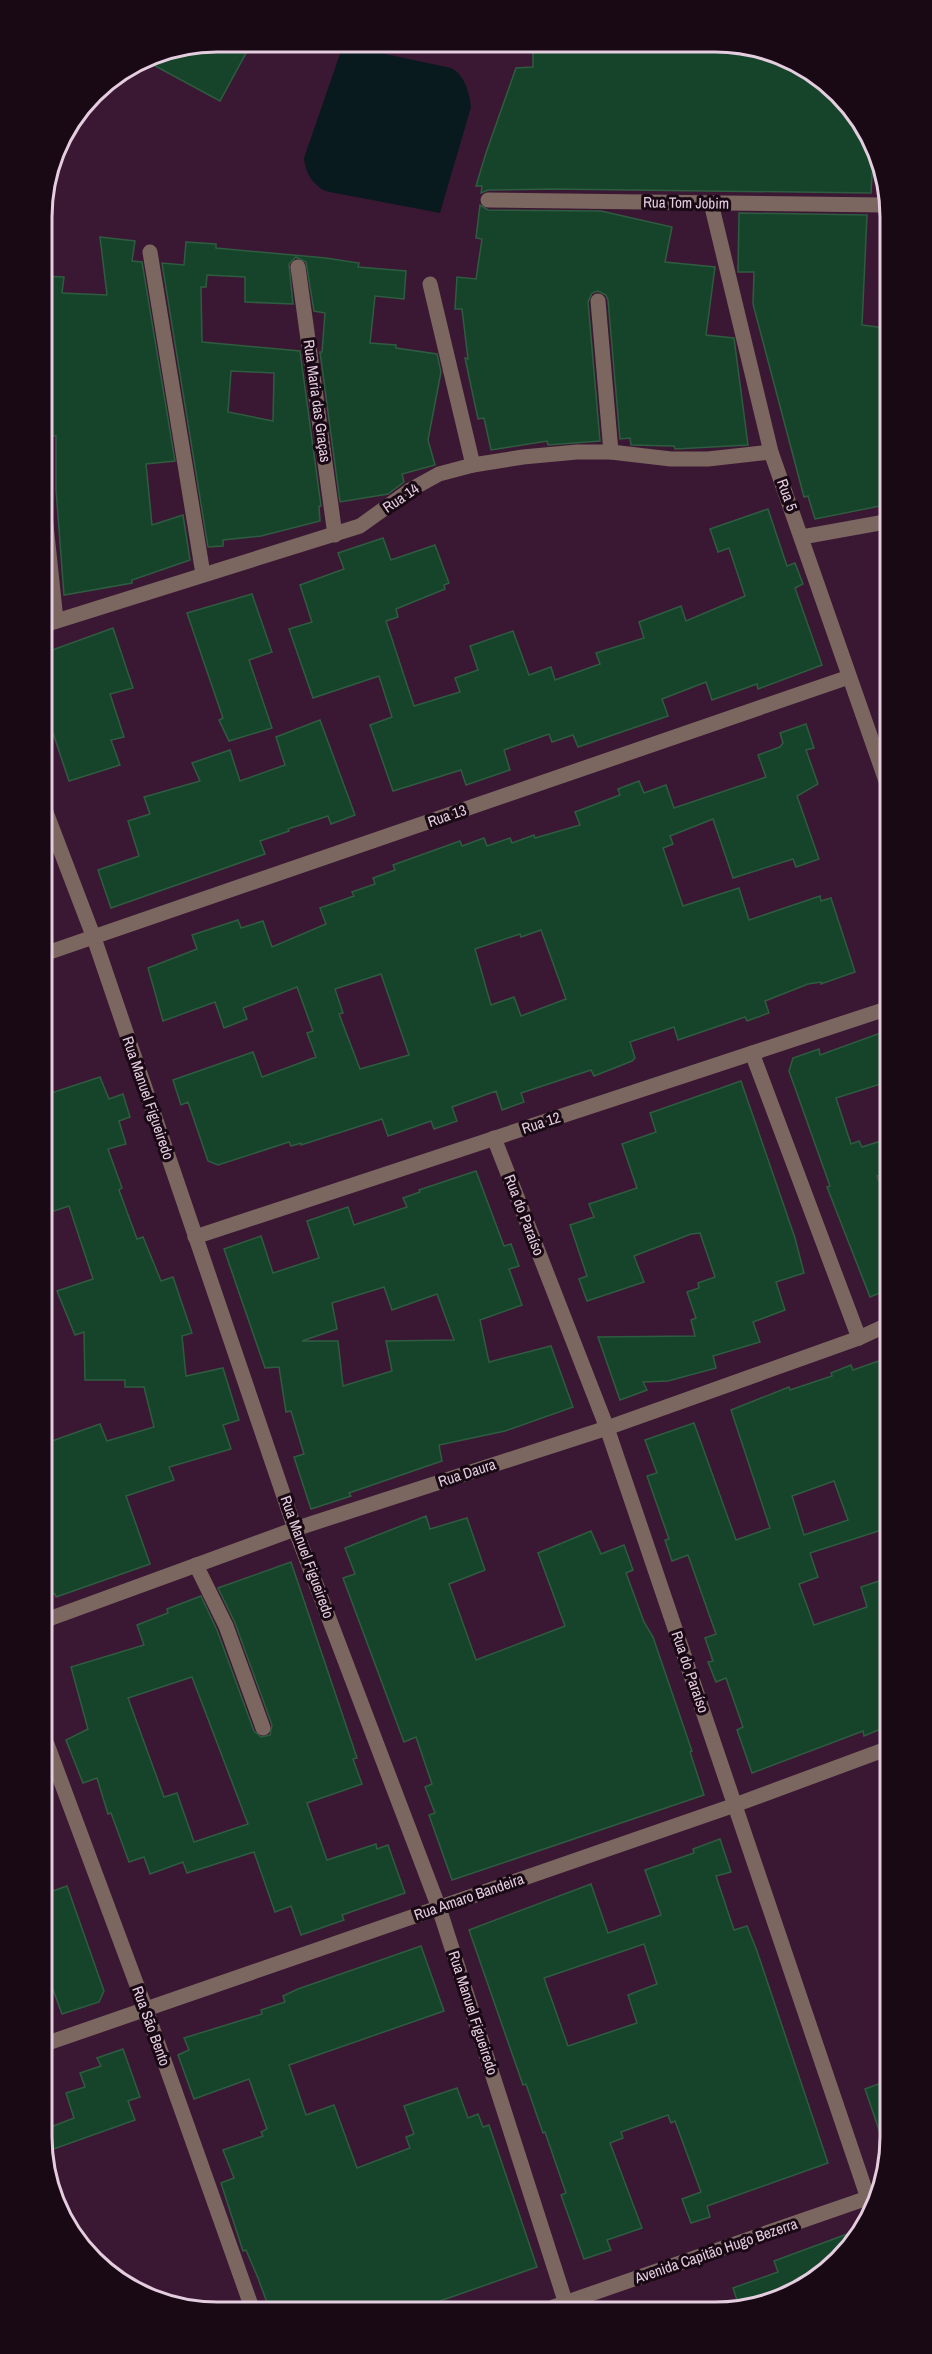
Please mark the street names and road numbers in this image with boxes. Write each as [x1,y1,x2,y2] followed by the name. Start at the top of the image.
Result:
[643,191,729,214] street label: Rua Tom Jobim
[298,338,337,464] street label: Rua Maria das Graças
[772,476,803,514] street label: Rua 5
[378,478,423,517] street label: Rua 14
[425,799,469,832] street label: Rua 13
[118,1033,179,1162] street label: Rua Manuel Figueiredo
[519,1106,563,1139] street label: Rua 12
[499,1171,550,1259] street label: Rua do Paraíso
[435,1453,499,1492] street label: Rua Daura
[276,1493,339,1621] street label: Rua Manuel Figueiredo
[667,1628,714,1716] street label: Rua do Paraíso
[411,1868,527,1925] street label: Rua Amaro Bandeira
[444,1948,503,2078] street label: Rua Manuel Figueiredo
[127,1983,176,2069] street label: Rua São Bento
[631,2213,800,2289] street label: Avenida Capitão Hugo Bezerra

